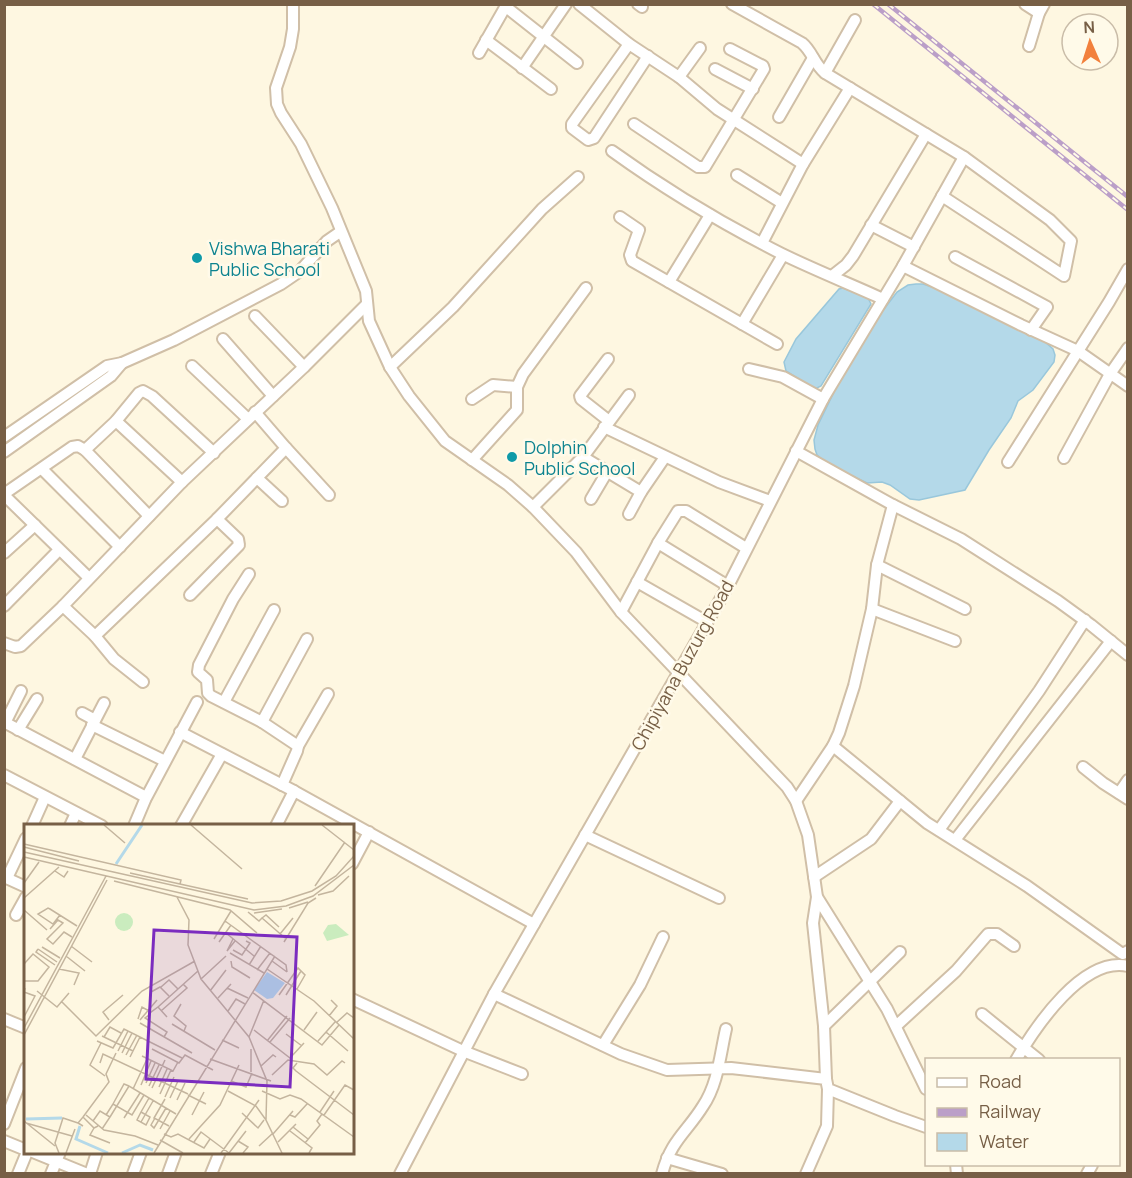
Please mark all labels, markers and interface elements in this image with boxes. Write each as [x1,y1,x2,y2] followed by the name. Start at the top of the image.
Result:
[1060,12,1120,72] north arrow
[1083,16,1096,38] text: N
[209,236,330,281] place label: Vishwa Bharati Public School
[190,251,204,265] marker: Vishwa Bharati Public School
[524,435,635,480] place label: Dolphin Public School
[505,450,519,464] marker: Dolphin Public School
[625,576,739,754] street label: Chipiyana Buzurg Road
[24,824,354,1154] inset map
[925,1058,1120,1166] legend
[979,1069,1022,1093] text: Road
[979,1099,1041,1123] text: Railway
[979,1129,1029,1153] text: Water

